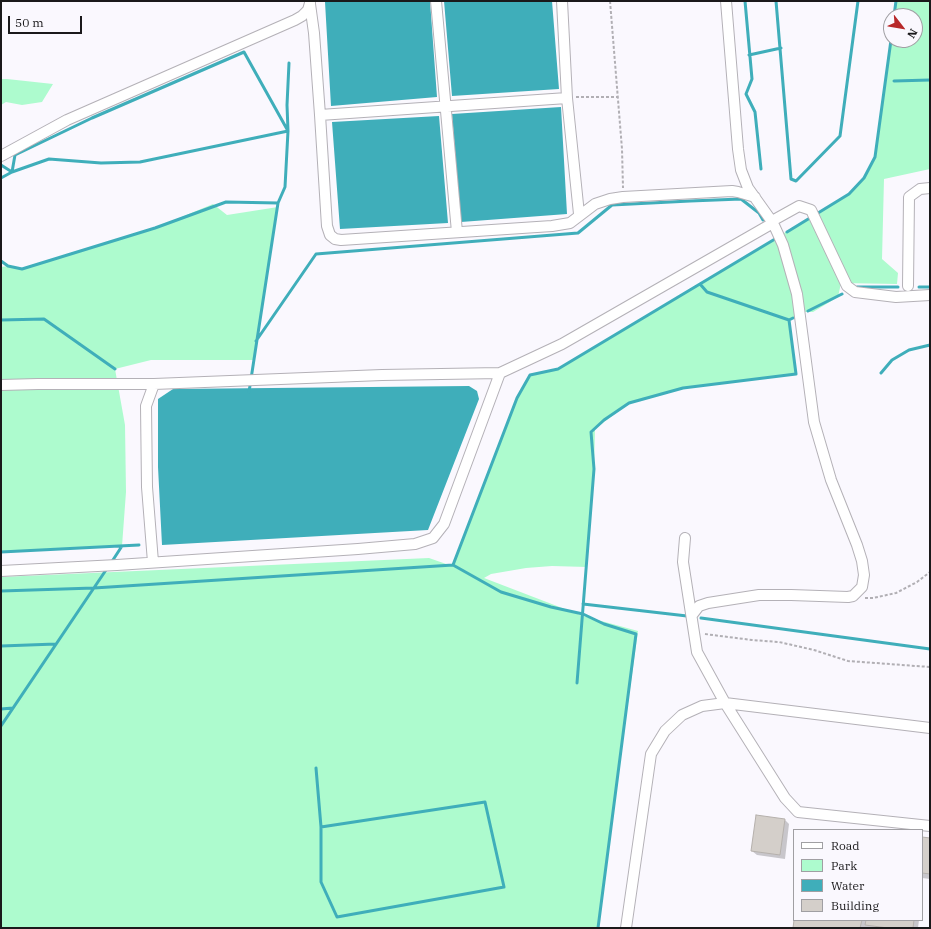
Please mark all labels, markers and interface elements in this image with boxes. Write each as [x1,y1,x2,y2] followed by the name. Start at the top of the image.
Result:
[10,8,84,34] scale bar
[883,8,923,48] north arrow
[15,15,44,30] text: 50 m
[904,26,921,41] text: N
[793,829,923,921] legend
[831,838,860,853] text: Road
[831,858,857,873] text: Park
[831,878,864,893] text: Water
[831,898,879,913] text: Building

